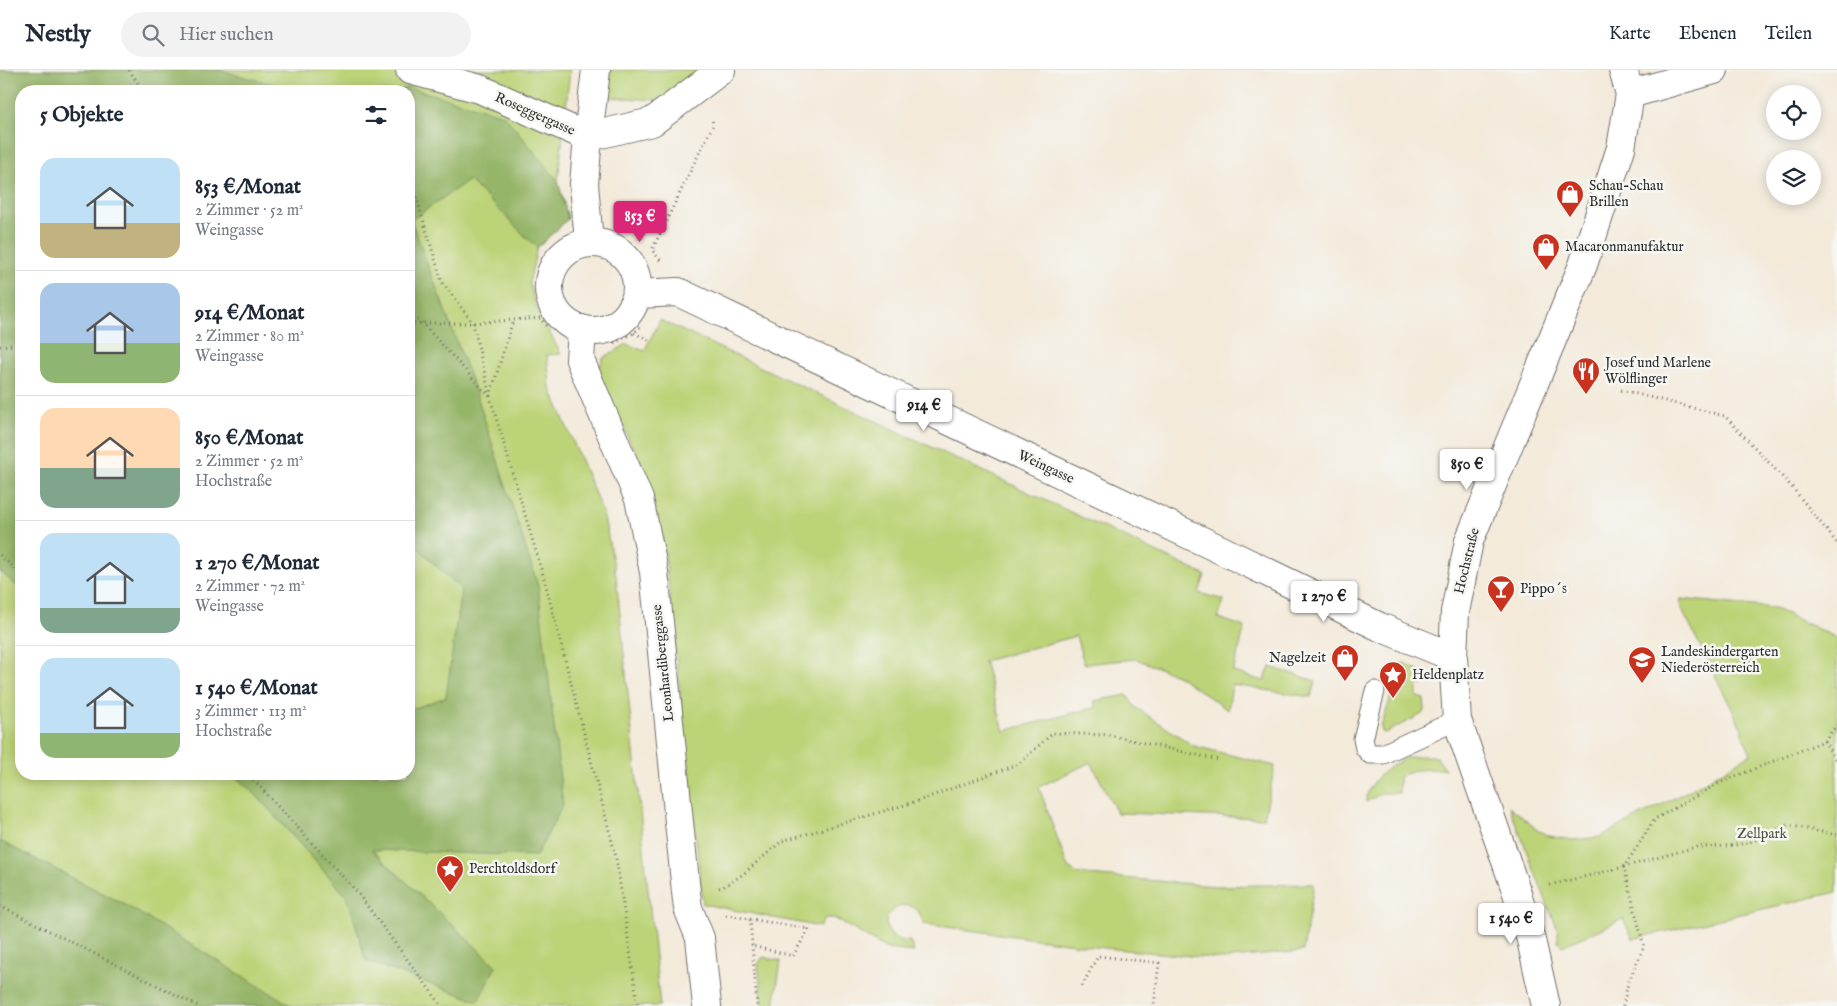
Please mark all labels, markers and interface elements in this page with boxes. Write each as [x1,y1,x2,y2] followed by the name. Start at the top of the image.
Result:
[121,12,471,57] search box
[25,19,91,50] text: Nestly
[139,21,167,49] icon: search
[179,23,274,47] text: Hier suchen
[1609,23,1651,46] text: Karte
[1679,23,1737,46] text: Ebenen
[1765,23,1812,46] text: Teilen
[1766,85,1821,205] map controls
[1766,85,1821,140] button: locate
[492,88,579,140] street label: Roseggergasse
[362,101,390,129] icon: filters
[40,102,123,129] text: 5 Objekte
[1766,150,1821,205] button: layers
[195,174,301,201] text: 853 €/Monat
[1589,177,1663,211] place label: Schau-Schau Brillen
[80,178,140,238] icon: home
[1555,179,1585,218] shop icon: Schau-Schau Brillen
[605,200,675,243] pin: 853 €
[195,201,303,221] text: 2 Zimmer · 52 m²
[625,207,655,227] text: 853 €
[195,221,264,241] text: Weingasse
[1531,232,1561,271] shop icon: Macaronmanufaktur
[1565,238,1684,256] place label: Macaronmanufaktur
[195,300,305,327] text: 914 €/Monat
[80,303,140,363] icon: home
[195,327,304,347] text: 2 Zimmer · 80 m²
[195,347,264,367] text: Weingasse
[1603,354,1712,388] place label: Josef und Marlene Wölflinger
[1571,356,1601,395] restaurant icon: Josef und Marlene Wölflinger
[889,390,959,432] pin: 914 €
[907,396,941,416] text: 914 €
[195,425,303,452] text: 850 €/Monat
[80,428,140,488] icon: home
[1015,446,1078,488] street label: Weingasse
[1432,448,1502,491] pin: 850 €
[195,452,303,472] text: 2 Zimmer · 52 m²
[1451,455,1483,475] text: 850 €
[195,472,272,492] text: Hochstraße
[1450,526,1484,596] street label: Hochstraße
[195,550,319,577] text: 1 270 €/Monat
[80,553,140,613] icon: home
[1486,574,1516,613] bar icon: Pippo´s
[195,577,305,597] text: 2 Zimmer · 72 m²
[1278,580,1370,623] pin: 1 270 €
[1520,580,1567,598] place label: Pippo´s
[1302,587,1347,607] text: 1 270 €
[195,597,264,617] text: Weingasse
[648,603,678,723] street label: Leonhardiberggasse
[1330,643,1360,682] shop icon: Nagelzeit
[1661,643,1779,677] place label: Landeskindergarten Niederösterreich
[1627,645,1657,684] school or university icon: Landeskindergarten Niederösterreich
[1269,649,1326,667] place label: Nagelzeit
[1378,660,1408,699] place icon: Heldenplatz
[1412,666,1485,684] place label: Heldenplatz
[195,675,318,702] text: 1 540 €/Monat
[80,678,140,738] icon: home
[195,702,307,722] text: 3 Zimmer · 113 m²
[195,722,272,742] text: Hochstraße
[1737,825,1788,843] park label: Zellpark
[435,854,465,893] place icon: Perchtoldsdorf
[469,860,558,878] place label: Perchtoldsdorf
[1465,902,1557,945] pin: 1 540 €
[1489,909,1533,929] text: 1 540 €

